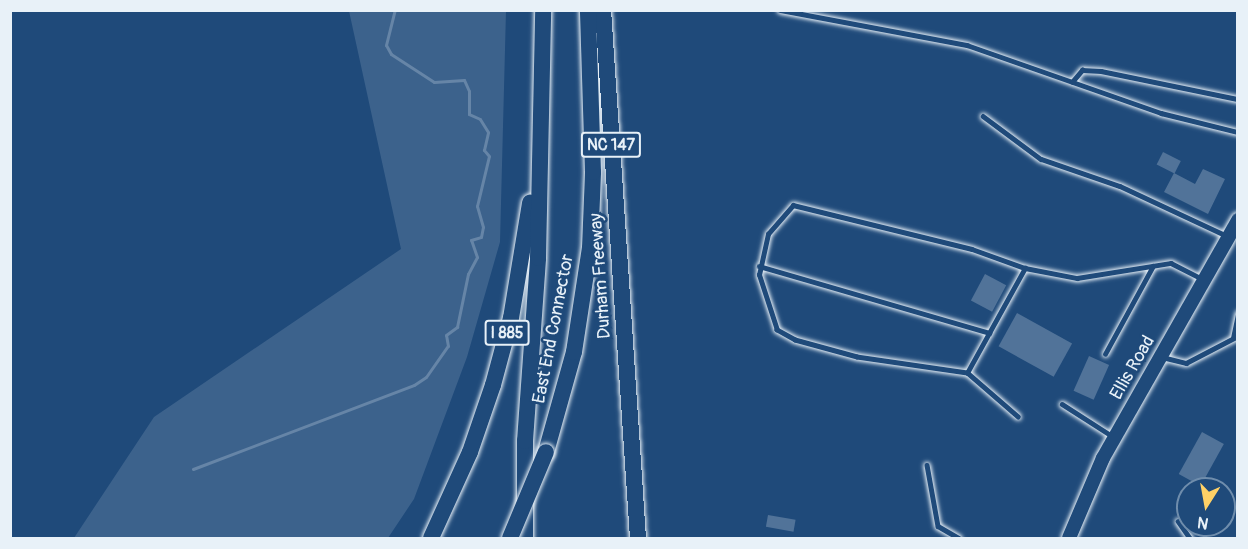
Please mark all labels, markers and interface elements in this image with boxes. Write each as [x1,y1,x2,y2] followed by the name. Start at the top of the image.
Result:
[580,132,642,158] road number: NC 147
[586,212,616,340] street label: Durham Freeway
[529,253,579,405] street label: East End Connector
[484,320,530,346] road number: I 885
[1106,332,1160,404] street label: Ellis Road
[1176,477,1236,537] north arrow
[1196,512,1210,534] text: N

